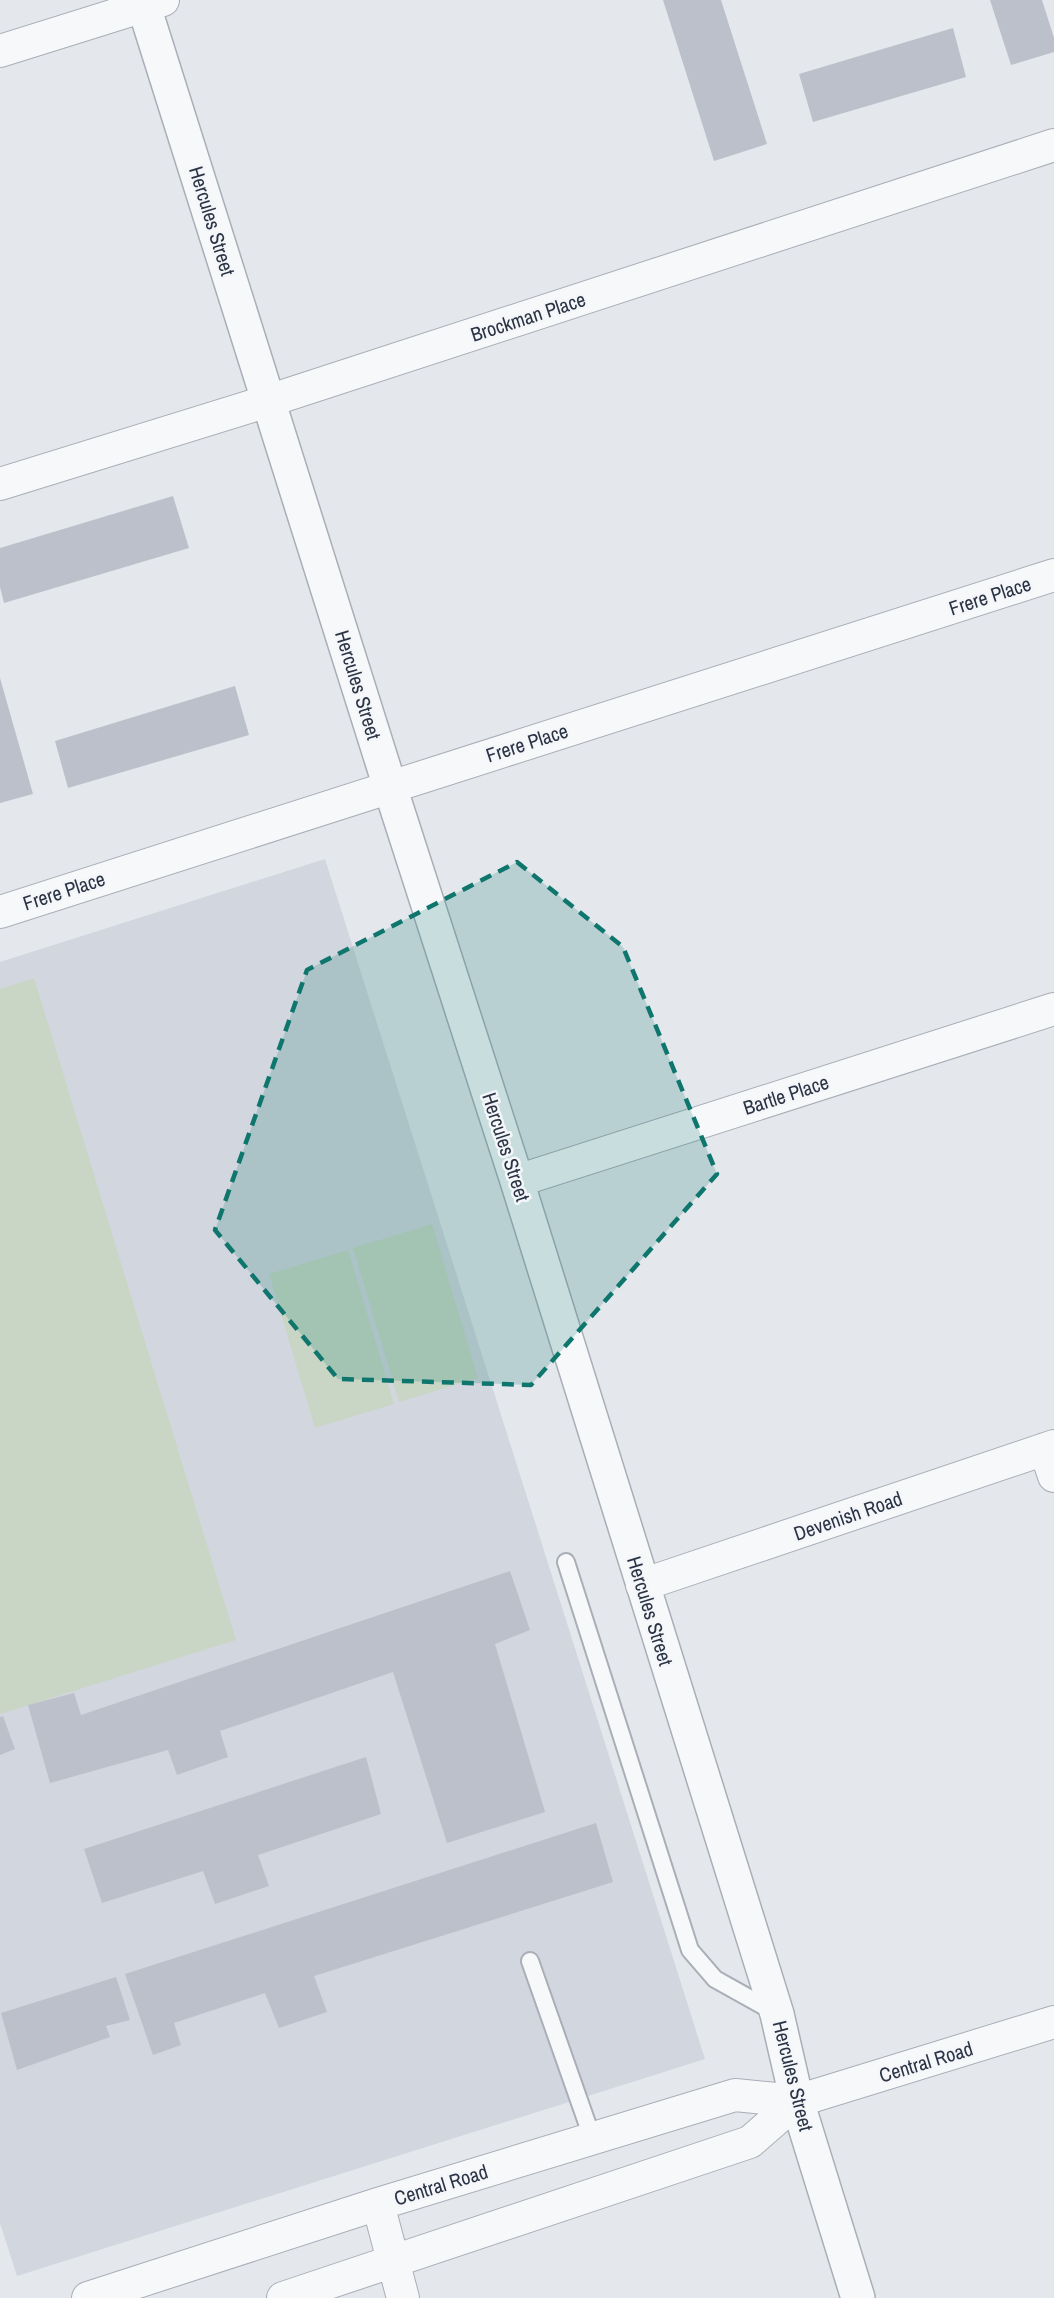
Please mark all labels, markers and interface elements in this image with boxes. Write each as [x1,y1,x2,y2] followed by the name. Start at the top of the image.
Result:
[183,163,242,279] street label: Hercules Street
[467,285,589,348] street label: Brockman Place
[945,570,1034,621] street label: Frere Place
[329,627,388,743] street label: Hercules Street
[482,717,571,768] street label: Frere Place
[19,865,108,916] street label: Frere Place
[740,1068,832,1121] street label: Bartle Place
[476,1089,537,1205] street label: Hercules Street
[790,1484,906,1547] street label: Devenish Road
[621,1553,680,1669] street label: Hercules Street
[767,2018,820,2134] street label: Hercules Street
[876,2034,976,2089] street label: Central Road
[391,2157,491,2212] street label: Central Road

